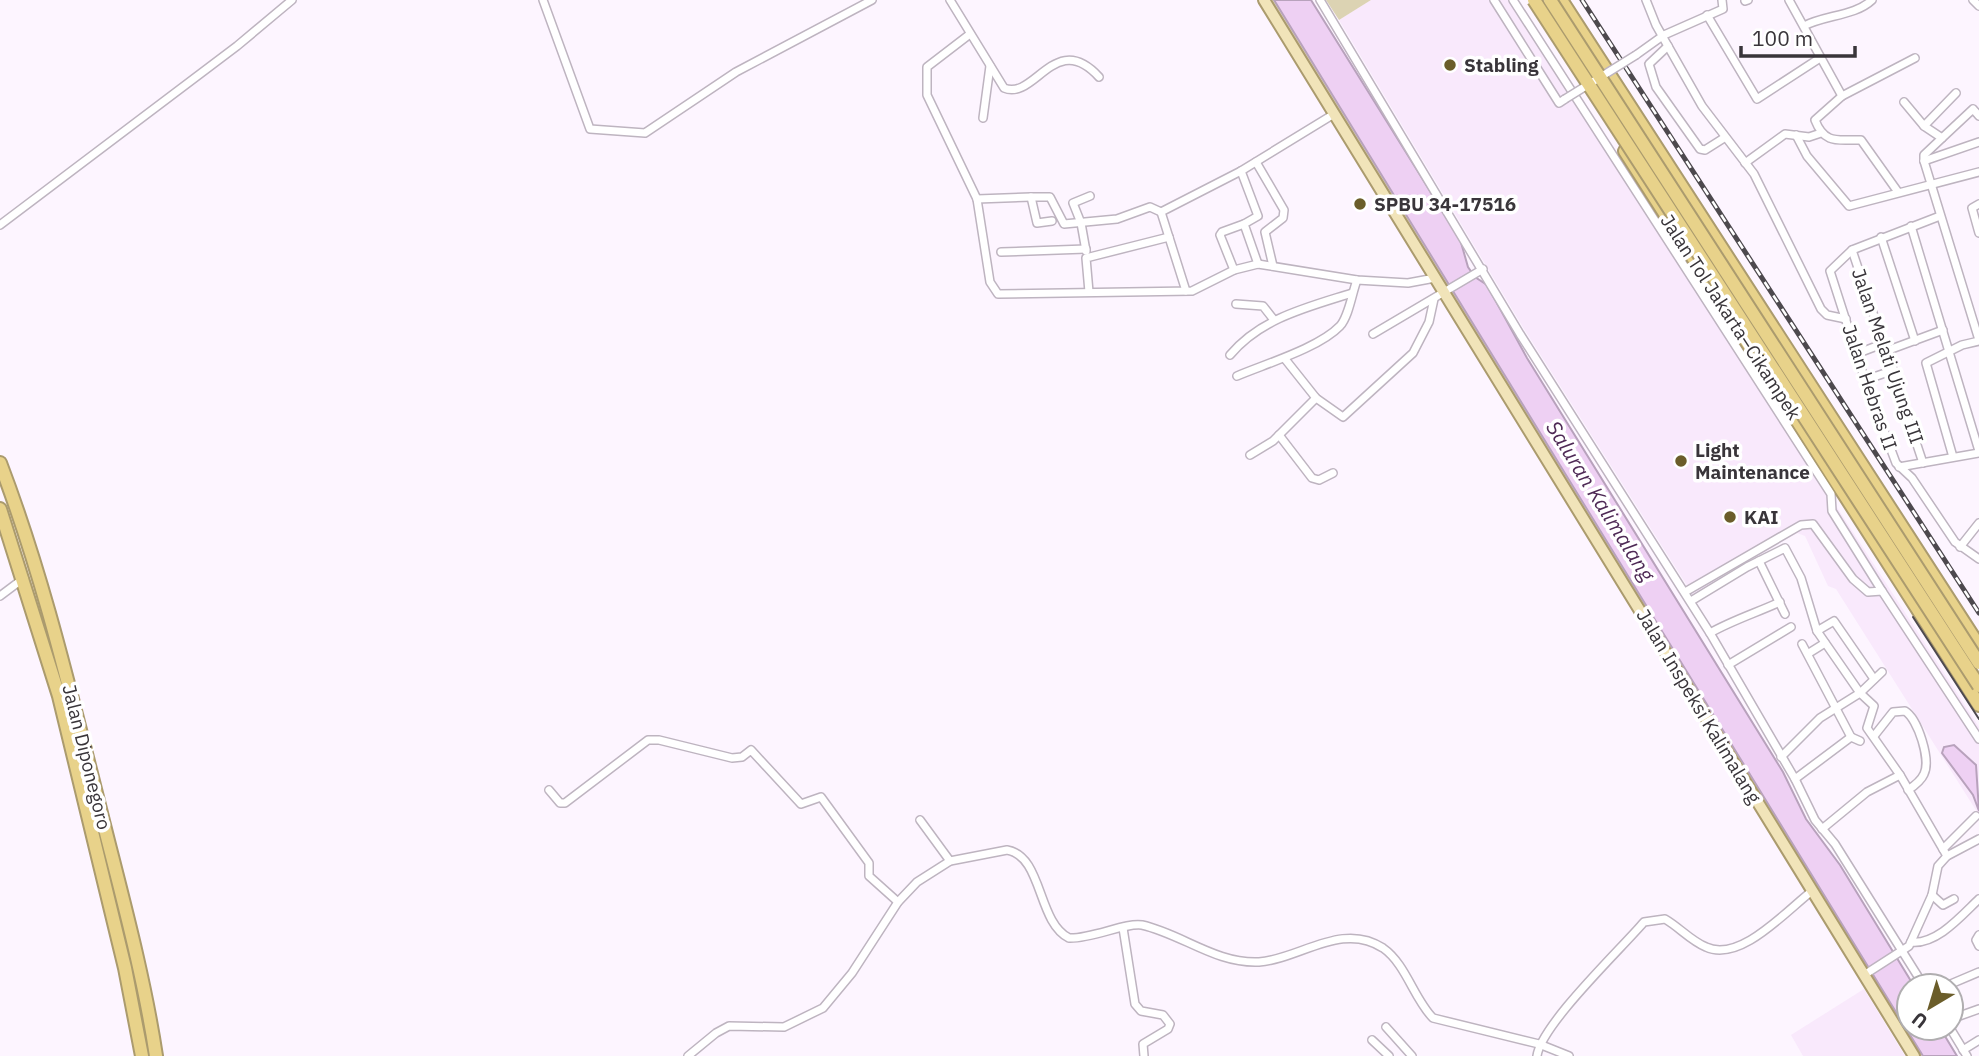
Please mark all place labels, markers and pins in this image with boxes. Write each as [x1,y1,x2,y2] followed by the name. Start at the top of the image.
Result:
[1464,53,1539,77] place label: Stabling
[1442,57,1458,73] marker: Stabling
[1374,192,1516,216] place label: SPBU 34-17516
[1352,196,1368,212] marker: SPBU 34-17516
[1695,438,1810,484] place label: Light Maintenance
[1673,453,1689,469] marker: Light Maintenance
[1744,505,1778,529] place label: KAI
[1722,509,1738,525] marker: KAI

